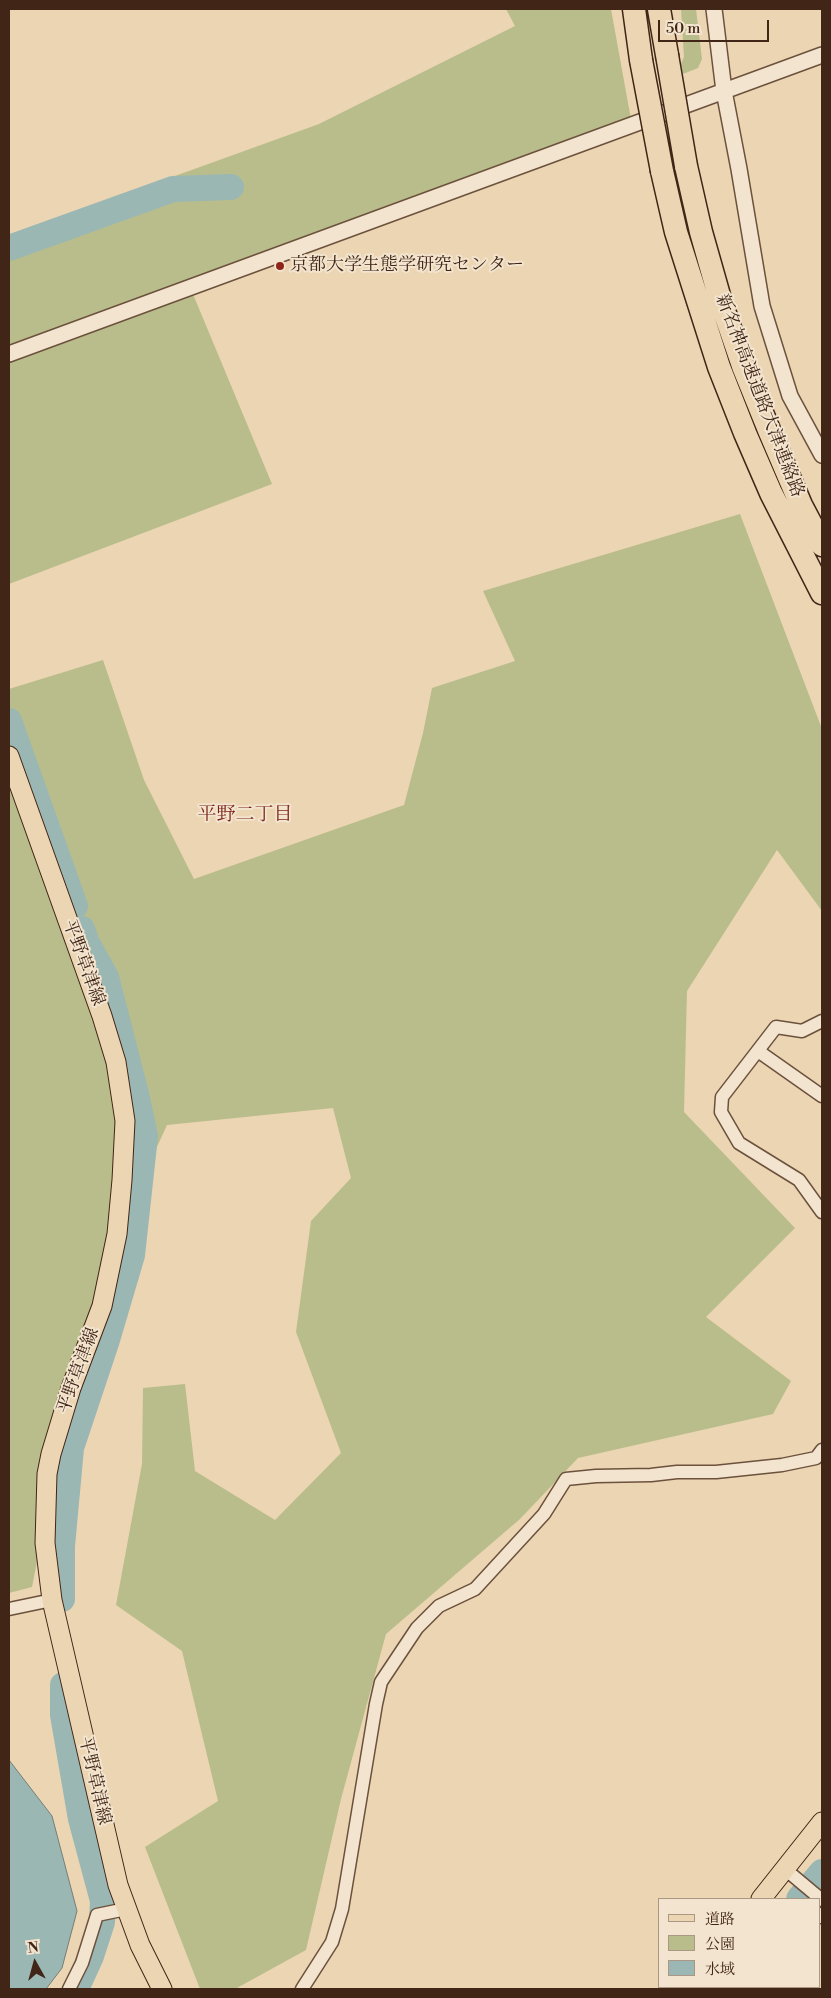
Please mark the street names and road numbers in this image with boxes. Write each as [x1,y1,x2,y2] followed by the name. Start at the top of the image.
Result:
[710,291,808,501] street label: 新名神高速道路大津連絡路
[57,917,109,1009] street label: 平野草津線
[53,1325,105,1417] street label: 平野草津線
[73,1735,115,1827] street label: 平野草津線

